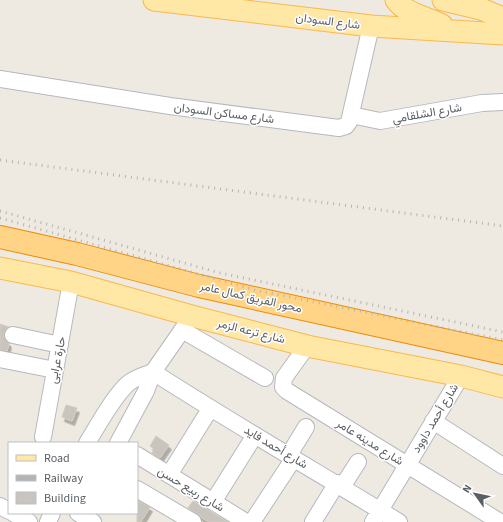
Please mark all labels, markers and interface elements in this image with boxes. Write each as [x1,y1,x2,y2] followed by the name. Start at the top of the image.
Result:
[295,9,361,34] street label: شارع السودان
[173,99,275,128] street label: شارع مساكن السودان
[391,99,463,129] street label: شارع الشلقامي
[197,277,304,318] street label: محور الفريق كمال عامر
[214,315,287,348] street label: شارع ترعه الزمر
[45,335,70,385] street label: حارة عرابى
[408,380,463,456] street label: شارع أحمد داوود
[332,415,407,470] street label: شارع مدينه عامر
[241,422,311,473] street label: شارع أحمد فايد
[8,442,138,514] legend
[44,450,70,467] text: Road
[154,463,227,516] street label: شارع ربيع حسن
[44,470,83,487] text: Railway
[455,474,495,514] north arrow
[459,482,475,496] text: N
[44,490,86,507] text: Building

